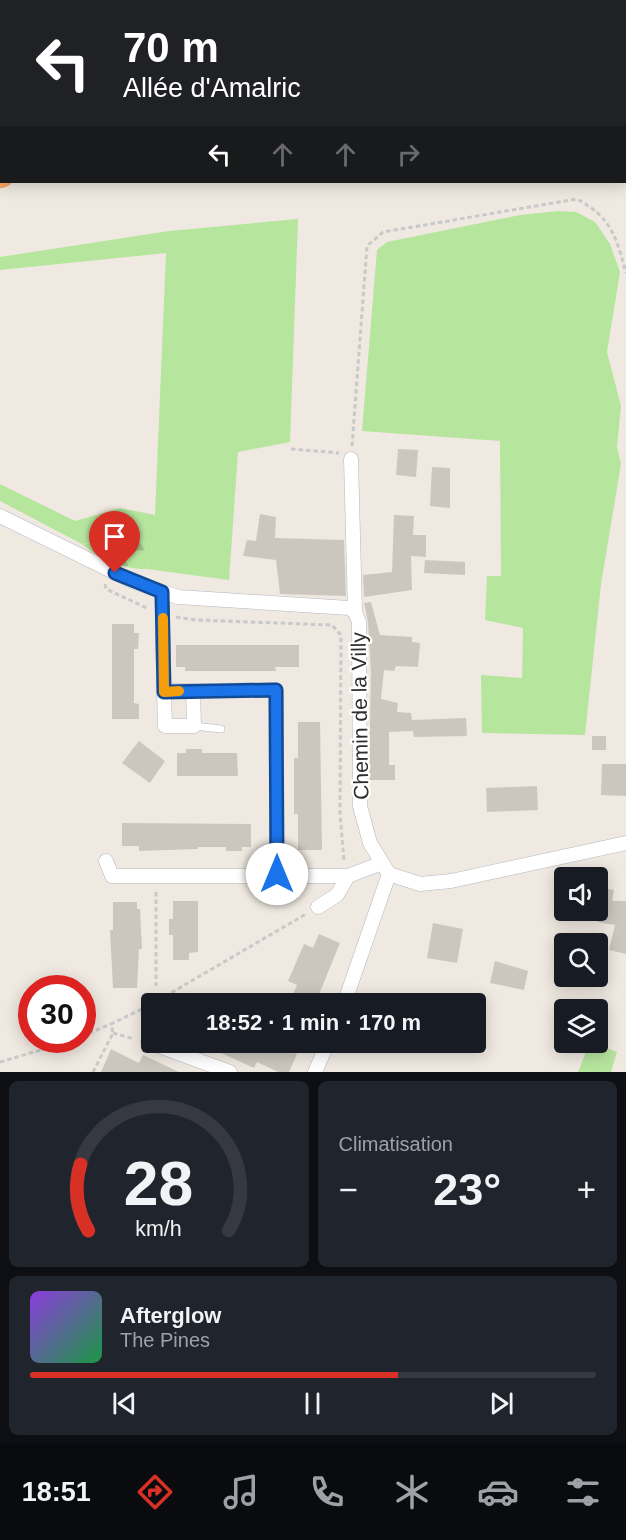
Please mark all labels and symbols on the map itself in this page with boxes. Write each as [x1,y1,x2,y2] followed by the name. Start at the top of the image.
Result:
[89,511,140,573] pin
[347,631,372,800] street label: Chemin de la Villy
[245,842,309,906] position arrow
[18,975,96,1053] speed limit sign: 30

